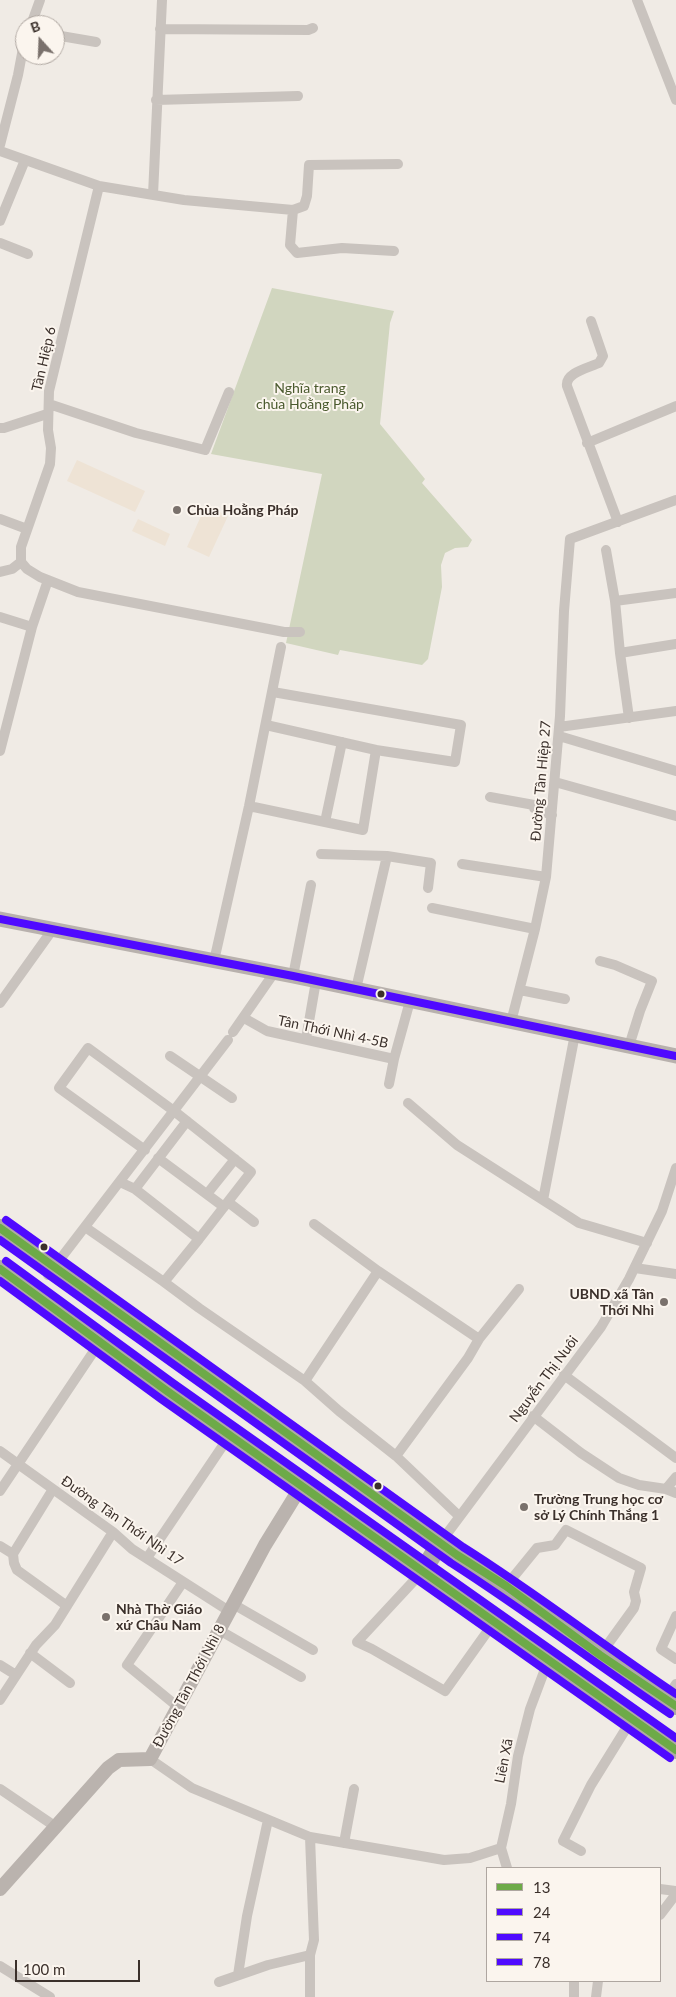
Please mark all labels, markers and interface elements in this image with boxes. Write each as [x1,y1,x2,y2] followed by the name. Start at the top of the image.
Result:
[15,15,65,65] north arrow
[28,17,42,36] text: B
[28,325,60,393] street label: Tân Hiệp 6
[256,380,364,412] park label: Nghĩa trang chùa Hoằng Pháp
[187,502,299,518] place label: Chùa Hoằng Pháp
[171,504,183,516] marker: Chùa Hoằng Pháp
[527,720,555,842] street label: Đường Tân Hiệp 27
[376,989,386,999] unlabelled marker
[276,1012,390,1052] street label: Tân Thới Nhì 4-5B
[39,1242,49,1252] unlabelled marker
[569,1286,654,1318] place label: UBND xã Tân Thới Nhì
[658,1296,670,1308] marker: UBND xã Tân Thới Nhì
[506,1332,582,1426] street label: Nguyễn Thị Nuôi
[58,1473,186,1569] street label: Đường Tân Thới Nhì 17
[373,1481,383,1491] unlabelled marker
[534,1491,663,1524] place label: Trường Trung học cơ sở Lý Chính Thắng 1
[518,1501,530,1513] marker: Trường Trung học cơ sở Lý Chính Thắng 1
[116,1601,202,1634] place label: Nhà Thờ Giáo xứ Châu Nam
[100,1611,112,1623] marker: Nhà Thờ Giáo xứ Châu Nam
[149,1622,229,1750] street label: Đường Tân Thới Nhì 8
[491,1737,517,1785] street label: Liên Xã
[486,1867,661,1982] legend
[533,1878,550,1896] text: 13
[533,1903,550,1921] text: 24
[533,1928,550,1946] text: 74
[18,1950,142,1982] scale bar
[533,1953,550,1971] text: 78
[23,1960,65,1978] text: 100 m

